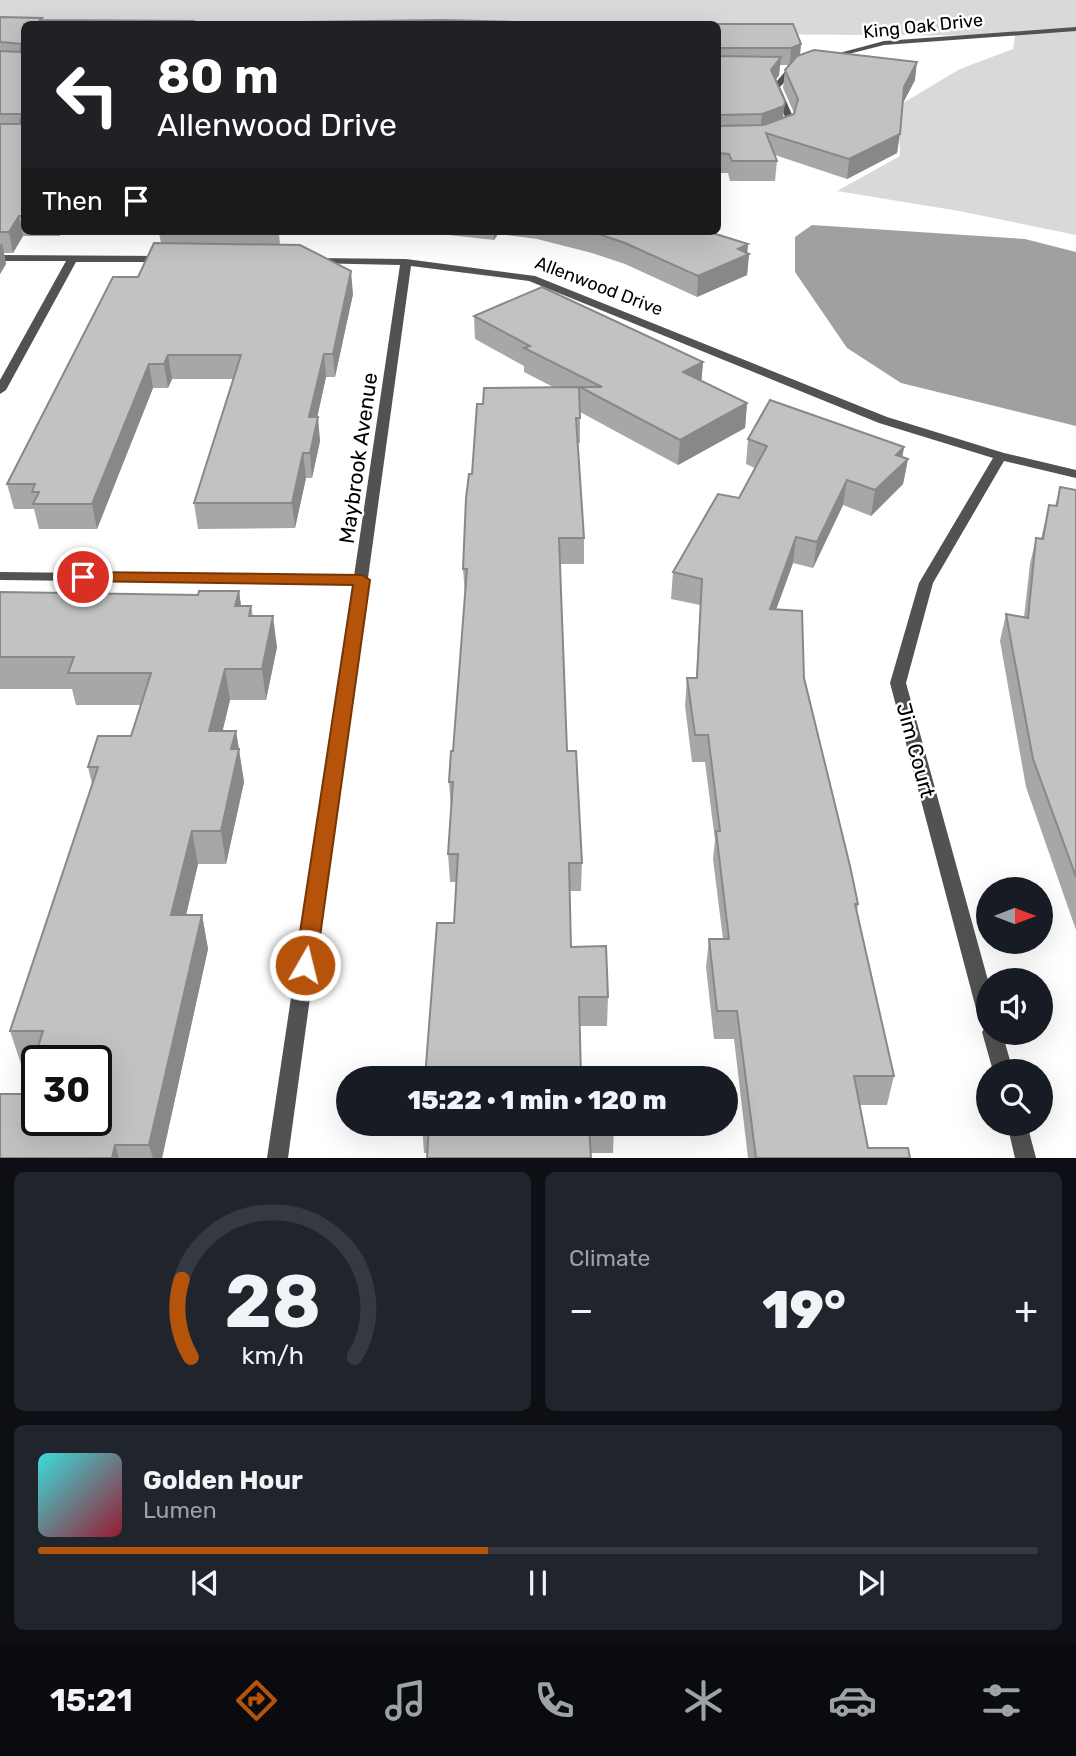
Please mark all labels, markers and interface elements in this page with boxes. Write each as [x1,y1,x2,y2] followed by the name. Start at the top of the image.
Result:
[862,9,984,43] street label: King Oak Drive
[157,47,279,105] text: 80 m
[42,49,133,140] icon: left
[157,106,397,144] text: Allenwood Drive
[117,182,155,220] icon: arrive
[42,186,103,217] text: Then
[532,252,666,320] street label: Allenwood Drive
[334,371,382,545] street label: Maybrook Avenue
[53,547,113,607] pin
[64,558,102,596] icon: arrive
[891,700,941,800] street label: Jim Court
[976,877,1054,954] north arrow
[976,877,1053,1136] map controls
[268,928,342,1002] position arrow
[976,968,1053,1045] button: sound
[21,1045,112,1136] speed limit sign: 30
[976,1059,1053,1136] button: search
[407,1085,667,1116] text: 15:22 · 1 min · 120 m
[569,1244,650,1272] text: Climate
[224,1260,321,1346] text: 28
[762,1279,846,1341] text: 19°
[569,1287,594,1333] text: −
[1014,1287,1038,1333] text: +
[241,1341,304,1370] text: km/h
[143,1465,303,1496] text: Golden Hour
[143,1496,217,1524] text: Lumen
[186,1564,224,1602] icon: previous
[519,1564,557,1602] icon: pause
[852,1564,890,1602] icon: next
[232,1676,281,1725] icon: directions
[381,1676,430,1725] icon: music
[530,1676,579,1725] icon: phone
[679,1676,728,1725] icon: climate
[828,1676,877,1725] icon: car
[977,1676,1026,1725] icon: filters
[50,1681,133,1719] text: 15:21

